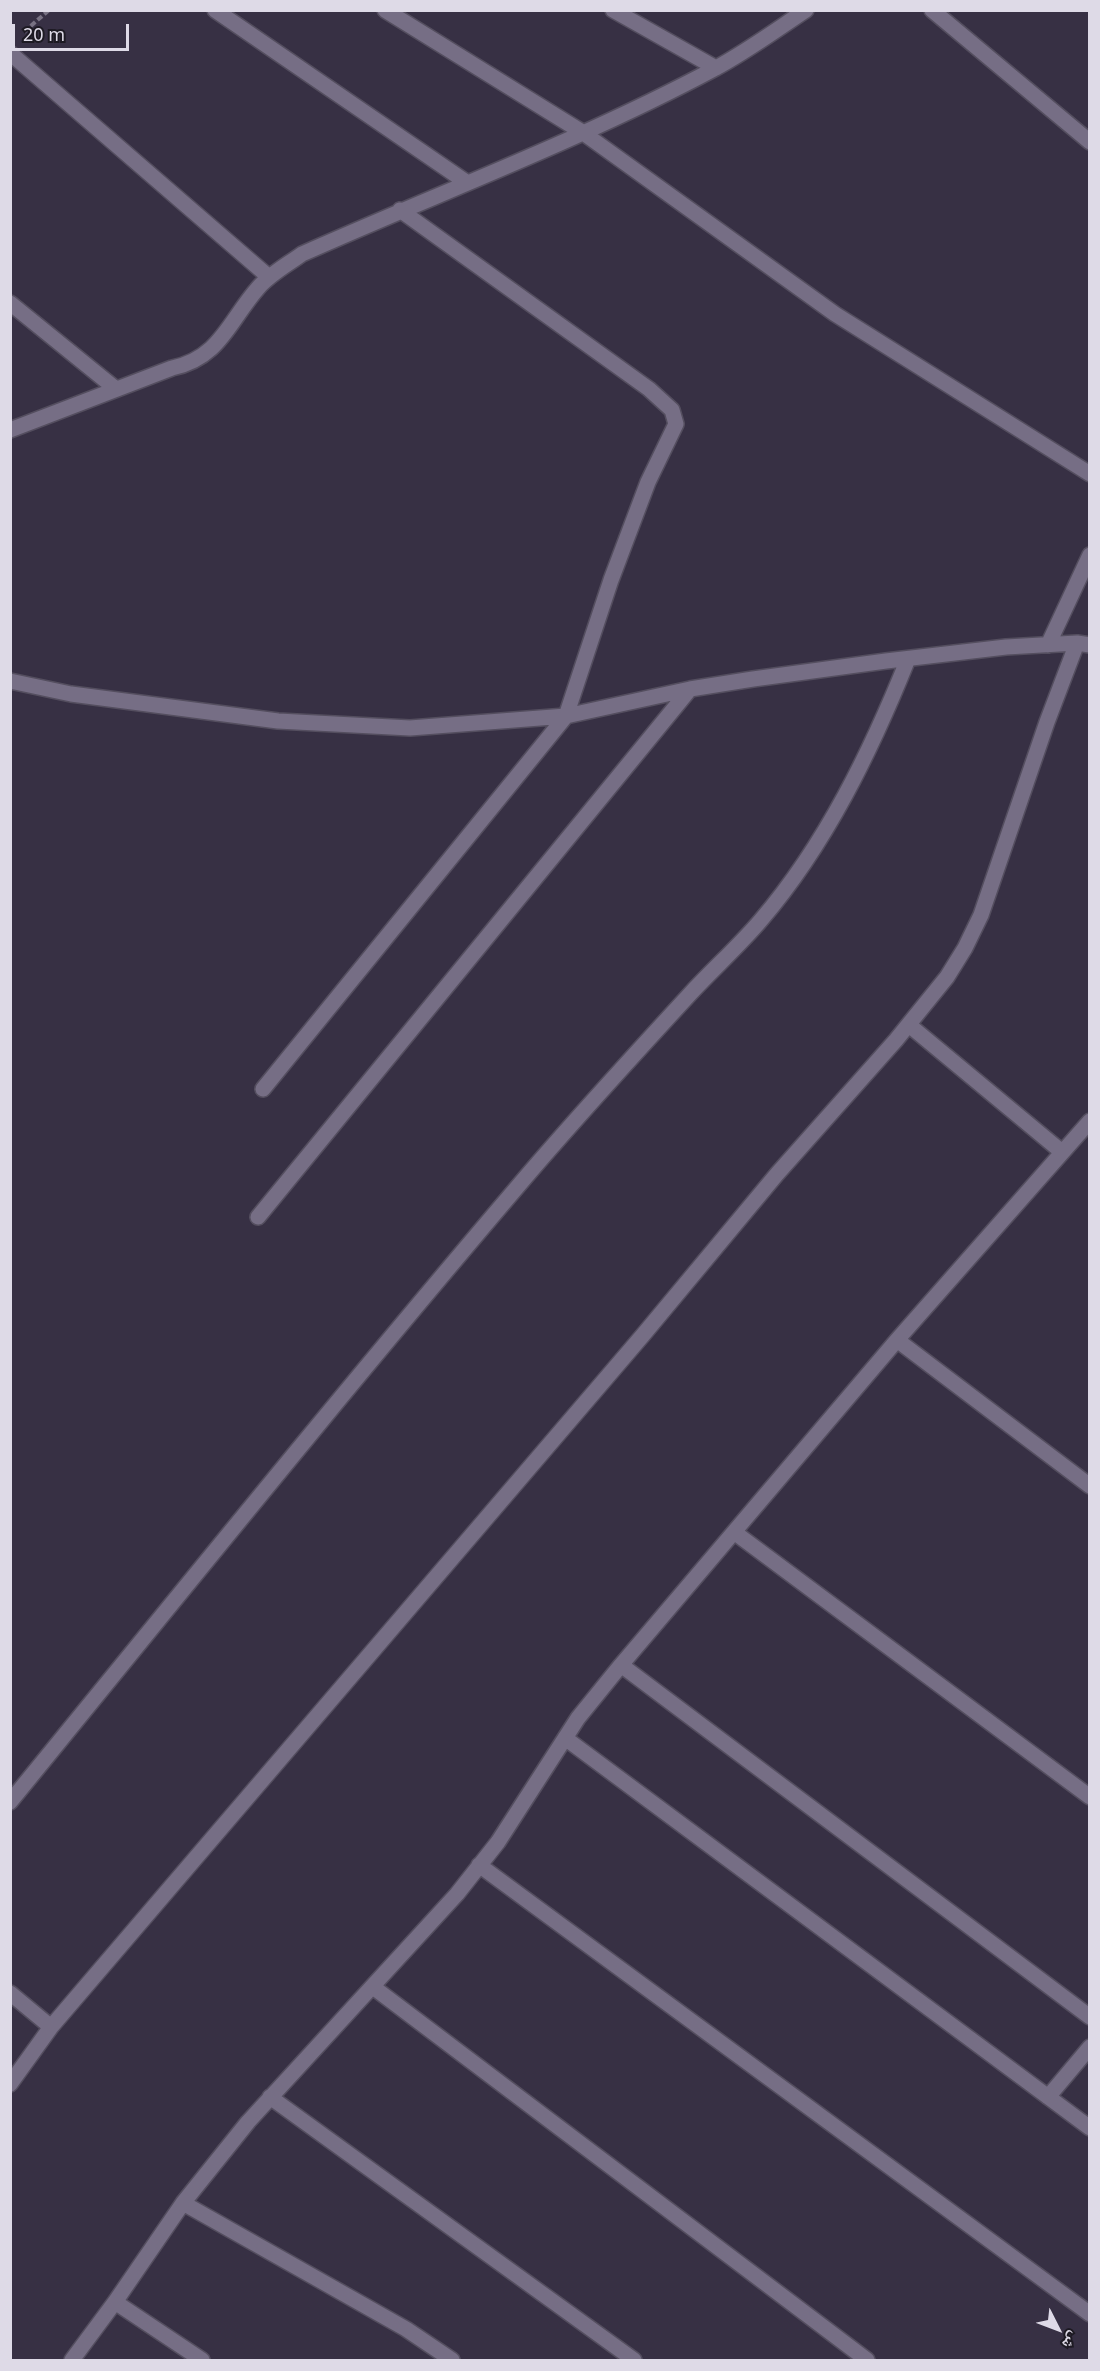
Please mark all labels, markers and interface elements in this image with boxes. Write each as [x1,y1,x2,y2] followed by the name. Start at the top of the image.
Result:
[15,12,132,50] scale bar
[23,22,65,46] text: 20 m
[1028,2299,1088,2359] north arrow
[1058,2327,1085,2355] text: ش

